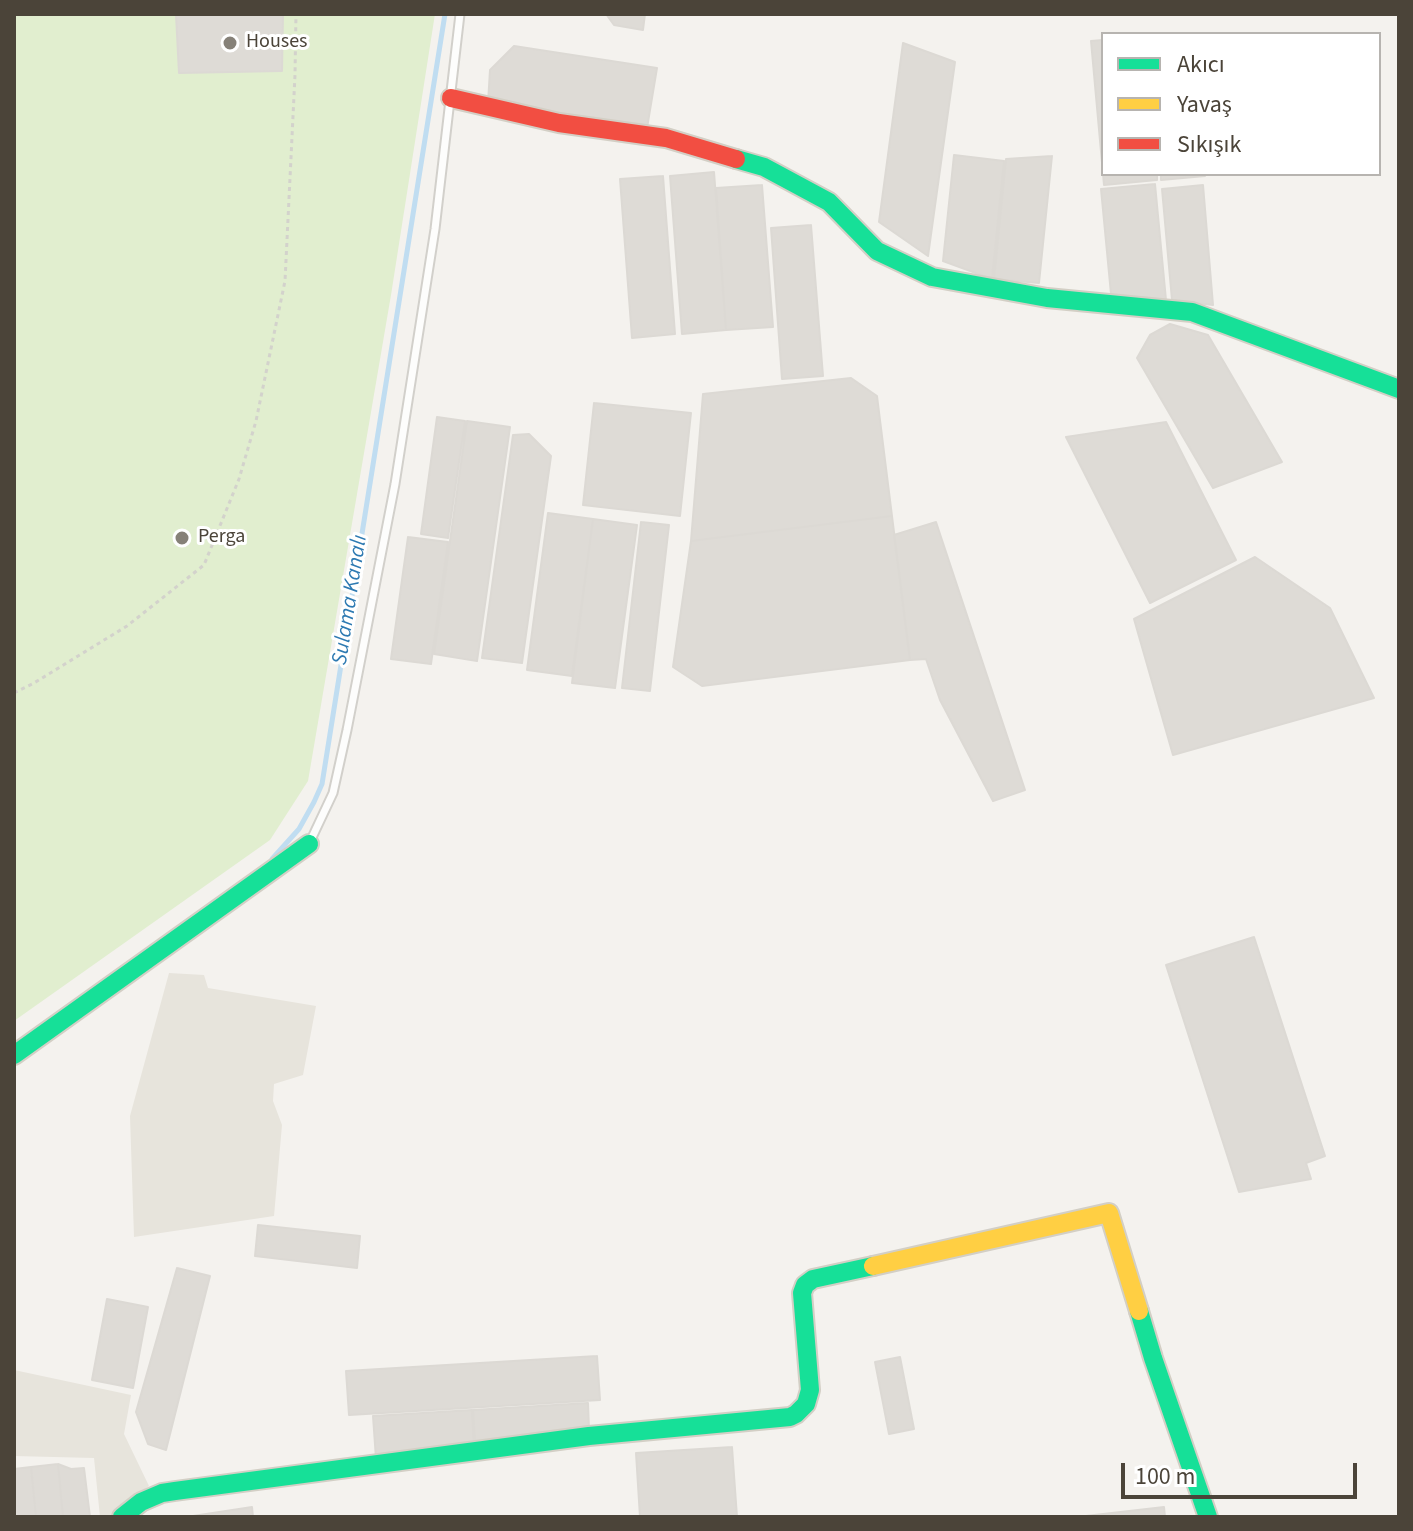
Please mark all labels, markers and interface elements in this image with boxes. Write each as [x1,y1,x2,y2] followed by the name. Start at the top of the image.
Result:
[246,31,307,55] place label: Houses
[1101,32,1381,176] legend
[221,34,239,52] marker: Houses
[1177,47,1225,82] text: Akıcı
[1177,87,1232,122] text: Yavaş
[1177,127,1241,162] text: Sıkışık
[198,526,245,550] place label: Perga
[173,529,191,547] marker: Perga
[328,533,374,667] water label: Sulama Kanalı
[1125,1447,1361,1497] scale bar
[1135,1459,1195,1494] text: 100 m

